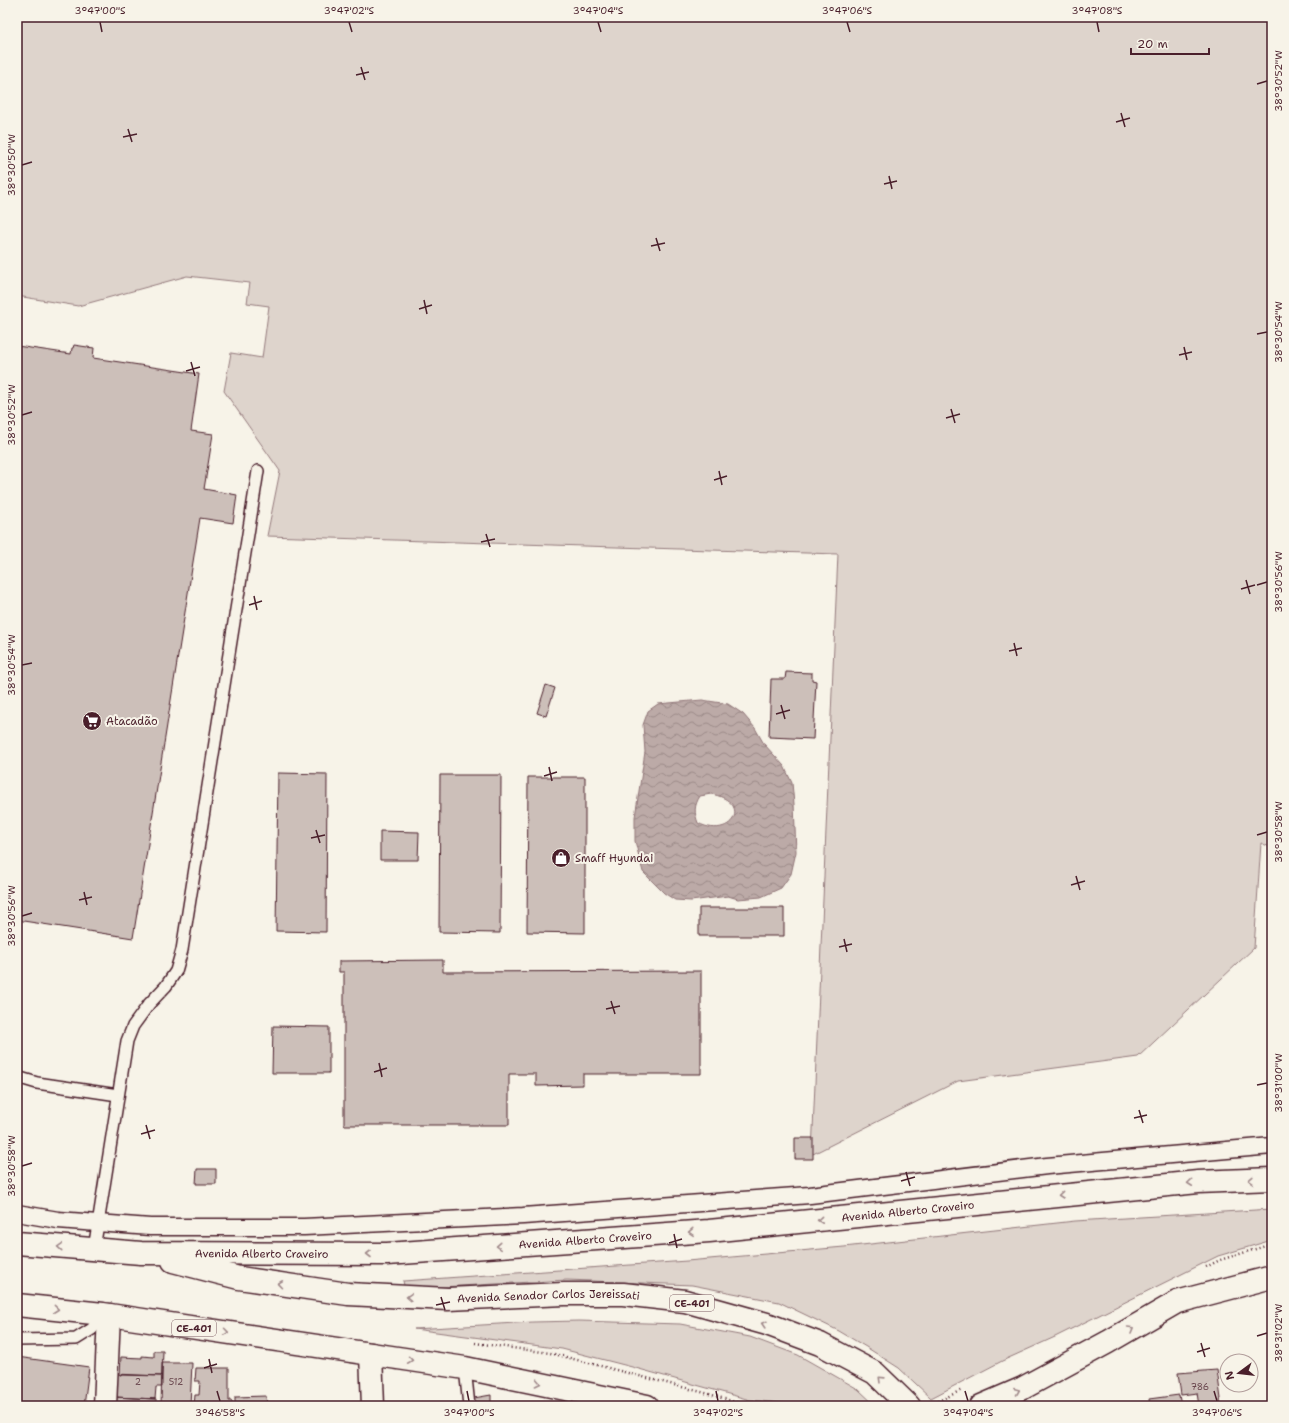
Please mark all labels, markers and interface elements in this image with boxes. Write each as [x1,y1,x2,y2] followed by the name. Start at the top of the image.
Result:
[74,4,126,17] text: 3°47'00"S
[324,4,375,17] text: 3°47'02"S
[573,4,624,17] text: 3°47'04"S
[822,4,873,17] text: 3°47'06"S
[1072,4,1123,17] text: 3°47'08"S
[1131,30,1209,56] scale bar
[1137,36,1168,52] text: 20 m
[1272,50,1285,112] text: 38°30'52"W
[5,133,18,196] text: 38°30'50"W
[1272,301,1285,363] text: 38°30'54"W
[5,384,18,446] text: 38°30'52"W
[1272,551,1285,613] text: 38°30'56"W
[5,634,18,696] text: 38°30'54"W
[81,710,103,732] supermarket icon: Atacadão
[106,714,158,729] place label: Atacadão
[1272,801,1285,863] text: 38°30'58"W
[550,847,572,869] shop icon: Smaff Hyundai
[575,851,653,866] place label: Smaff Hyundai
[5,885,18,947] text: 38°30'56"W
[1272,1053,1285,1113] text: 38°31'00"W
[5,1135,18,1197] text: 38°30'58"W
[1248,1176,1254,1184] one-way arrow
[1187,1178,1193,1187] one-way arrow
[1058,1191,1064,1200] one-way arrow
[840,1197,975,1225] street label: Avenida Alberto Craveiro
[817,1216,823,1225] one-way arrow
[518,1228,653,1252] street label: Avenida Alberto Craveiro
[688,1228,694,1237] one-way arrow
[57,1242,63,1251] one-way arrow
[496,1242,502,1251] one-way arrow
[195,1246,329,1261] street label: Avenida Alberto Craveiro
[366,1250,372,1258] one-way arrow
[277,1280,283,1289] one-way arrow
[457,1286,641,1306] street label: Avenida Senador Carlos Jereissati
[406,1293,412,1301] one-way arrow
[670,1295,714,1311] road number: CE-401
[1272,1303,1285,1362] text: 38°31'02"W
[53,1304,59,1313] one-way arrow
[172,1320,216,1336] road number: CE-401
[761,1320,768,1329] one-way arrow
[1127,1326,1134,1333] one-way arrow
[223,1328,229,1336] one-way arrow
[1219,1353,1259,1393] north arrow
[407,1355,413,1364] one-way arrow
[1221,1369,1238,1382] text: N
[135,1376,141,1388] house number: 2
[169,1376,183,1388] house number: 512
[878,1376,886,1384] one-way arrow
[535,1378,541,1387] one-way arrow
[1191,1381,1209,1393] house number: 786
[1012,1388,1020,1396] one-way arrow
[195,1406,245,1419] text: 3°46'58"S
[443,1406,495,1419] text: 3°47'00"S
[693,1406,744,1419] text: 3°47'02"S
[943,1406,994,1419] text: 3°47'04"S
[1192,1406,1243,1419] text: 3°47'06"S

